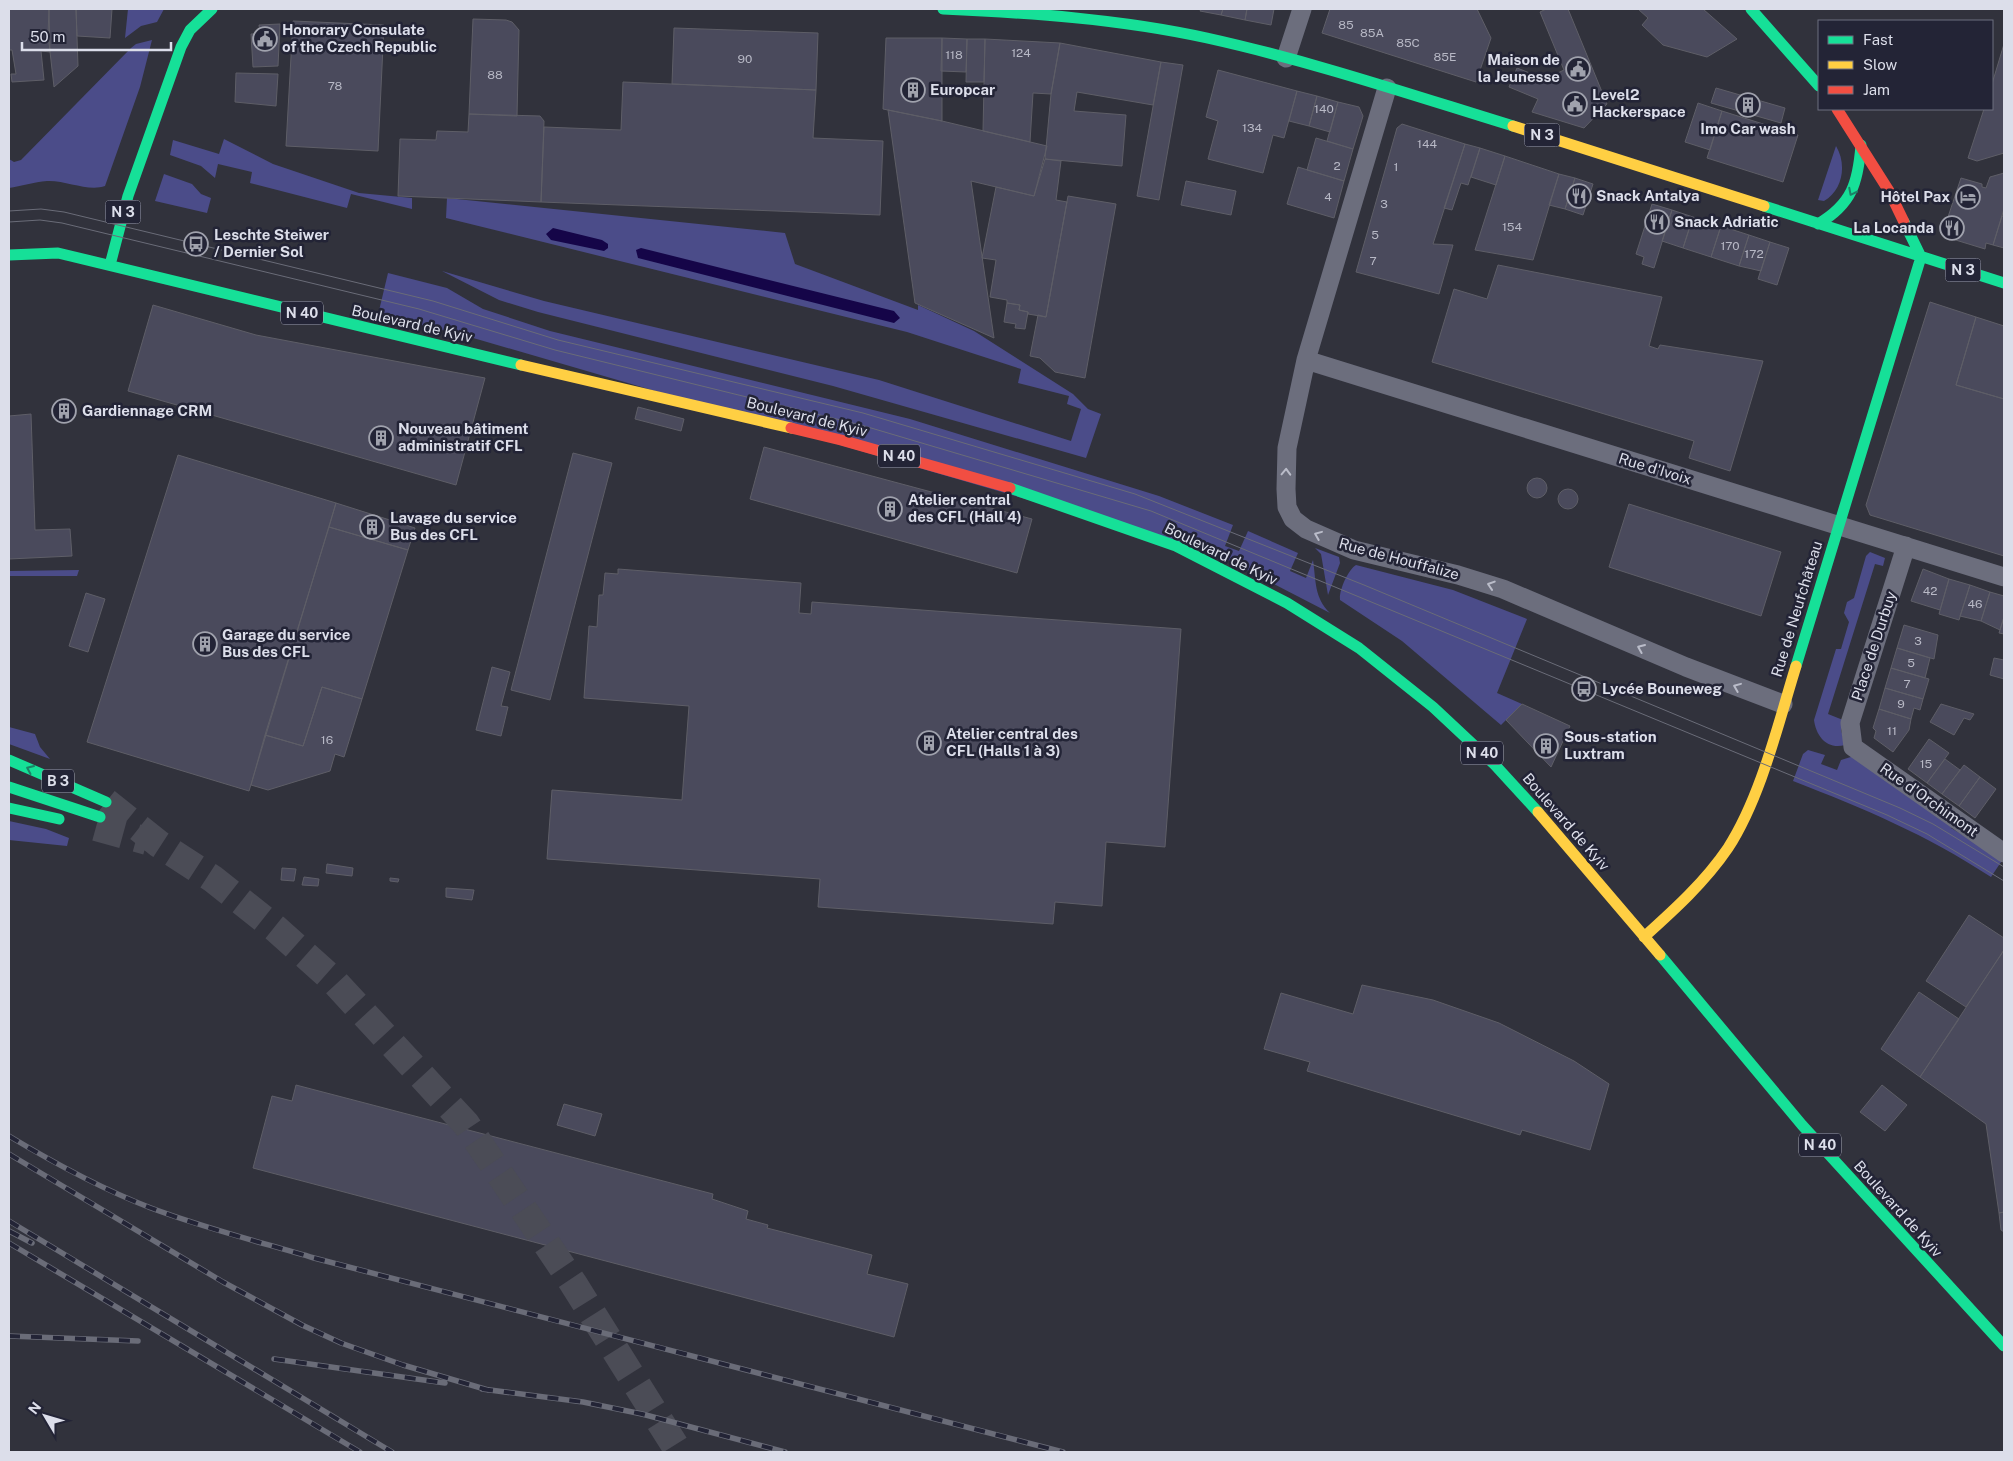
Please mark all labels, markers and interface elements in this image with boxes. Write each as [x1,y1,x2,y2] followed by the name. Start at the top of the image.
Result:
[1338,18,1354,32] house number: 85
[22,20,171,52] scale bar
[1818,20,1993,110] legend
[282,21,437,55] place label: Honorary Consulate of the Czech Republic
[252,26,278,52] public building icon: Honorary Consulate of the Czech Republic
[1360,26,1384,40] house number: 85A
[30,28,65,45] text: 50 m
[1863,31,1893,48] text: Fast
[1396,36,1420,50] house number: 85C
[1011,46,1031,60] house number: 124
[945,48,963,62] house number: 118
[1434,50,1456,64] house number: 85E
[1478,51,1560,85] place label: Maison de la Jeunesse
[738,52,752,66] house number: 90
[1565,56,1591,82] public building icon: Maison de la Jeunesse
[1863,56,1898,73] text: Slow
[487,68,503,82] house number: 88
[900,77,926,103] building icon: Europcar
[328,79,343,93] house number: 78
[930,81,995,98] place label: Europcar
[1863,81,1890,98] text: Jam
[1592,86,1686,120] place label: Level2 Hackerspace
[1562,91,1588,117] public building icon: Level2 Hackerspace
[1735,92,1761,118] building icon: Imo Car wash
[1314,102,1334,116] house number: 140
[1700,120,1796,137] place label: Imo Car wash
[1242,121,1262,135] house number: 134
[1524,124,1560,146] road number: N 3
[1417,137,1437,151] house number: 144
[1333,159,1341,173] house number: 2
[1394,160,1398,174] house number: 1
[1566,183,1592,209] restaurant icon: Snack Antalya
[1955,184,1981,210] hotel icon: Hôtel Pax
[1596,187,1699,204] place label: Snack Antalya
[1848,187,1858,196] one-way arrow
[1881,188,1950,205] place label: Hôtel Pax
[1324,190,1332,204] house number: 4
[1380,197,1388,211] house number: 3
[106,200,140,223] road number: N 3
[1644,209,1670,235] restaurant icon: Snack Adriatic
[1674,213,1779,230] place label: Snack Adriatic
[1939,215,1965,241] restaurant icon: La Locanda
[1853,219,1934,236] place label: La Locanda
[1502,220,1523,234] house number: 154
[214,226,329,260] place label: Leschte Steiwer / Dernier Sol
[1371,228,1379,242] house number: 5
[183,231,209,257] bus stop icon: Leschte Steiwer / Dernier Sol
[1720,239,1740,253] house number: 170
[1744,247,1764,261] house number: 172
[1369,254,1377,268] house number: 7
[1946,258,1980,282] road number: N 3
[350,301,475,346] street label: Boulevard de Kyiv
[281,302,323,324] road number: N 40
[745,393,870,440] street label: Boulevard de Kyiv
[51,398,77,424] building icon: Gardiennage CRM
[82,402,212,419] place label: Gardiennage CRM
[398,420,529,454] place label: Nouveau bâtiment administratif CFL
[368,425,394,451] building icon: Nouveau bâtiment administratif CFL
[878,444,920,468] road number: N 40
[1617,449,1694,488] street label: Rue d'Ivoix
[1281,468,1291,476] one-way arrow
[908,491,1022,525] place label: Atelier central des CFL (Hall 4)
[877,496,903,522] building icon: Atelier central des CFL (Hall 4)
[390,509,517,543] place label: Lavage du service Bus des CFL
[359,514,385,540] building icon: Lavage du service Bus des CFL
[1162,519,1281,588] street label: Boulevard de Kyiv
[1315,530,1323,540] one-way arrow
[1337,534,1461,583] street label: Rue de Houffalize
[1768,539,1825,679] street label: Rue de Neufchâteau
[1487,581,1496,591] one-way arrow
[1923,584,1937,598] house number: 42
[1848,589,1899,703] street label: Place de Durbuy
[1967,597,1983,611] house number: 46
[222,626,351,660] place label: Garage du service Bus des CFL
[192,631,218,657] building icon: Garage du service Bus des CFL
[1914,634,1922,648] house number: 3
[1637,643,1646,654] one-way arrow
[1907,656,1915,670] house number: 5
[1571,676,1597,702] bus stop icon: Lycée Bouneweg
[1903,677,1911,691] house number: 7
[1602,680,1722,697] place label: Lycée Bouneweg
[1733,683,1742,693] one-way arrow
[1897,697,1905,711] house number: 9
[1887,724,1897,738] house number: 11
[946,725,1078,759] place label: Atelier central des CFL (Halls 1 à 3)
[1564,728,1657,762] place label: Sous-station Luxtram
[916,730,942,756] building icon: Atelier central des CFL (Halls 1 à 3)
[321,733,333,747] house number: 16
[1533,733,1559,759] building icon: Sous-station Luxtram
[1461,741,1503,764] road number: N 40
[1920,757,1933,771] house number: 15
[1877,759,1982,840] street label: Rue d'Orchimont
[26,764,35,775] one-way arrow
[42,769,74,792] road number: B 3
[1519,769,1614,874] street label: Boulevard de Kyiv
[1799,1134,1841,1156] road number: N 40
[1851,1157,1946,1261] street label: Boulevard de Kyiv
[20,1391,70,1441] north arrow
[25,1399,44,1417] text: N

